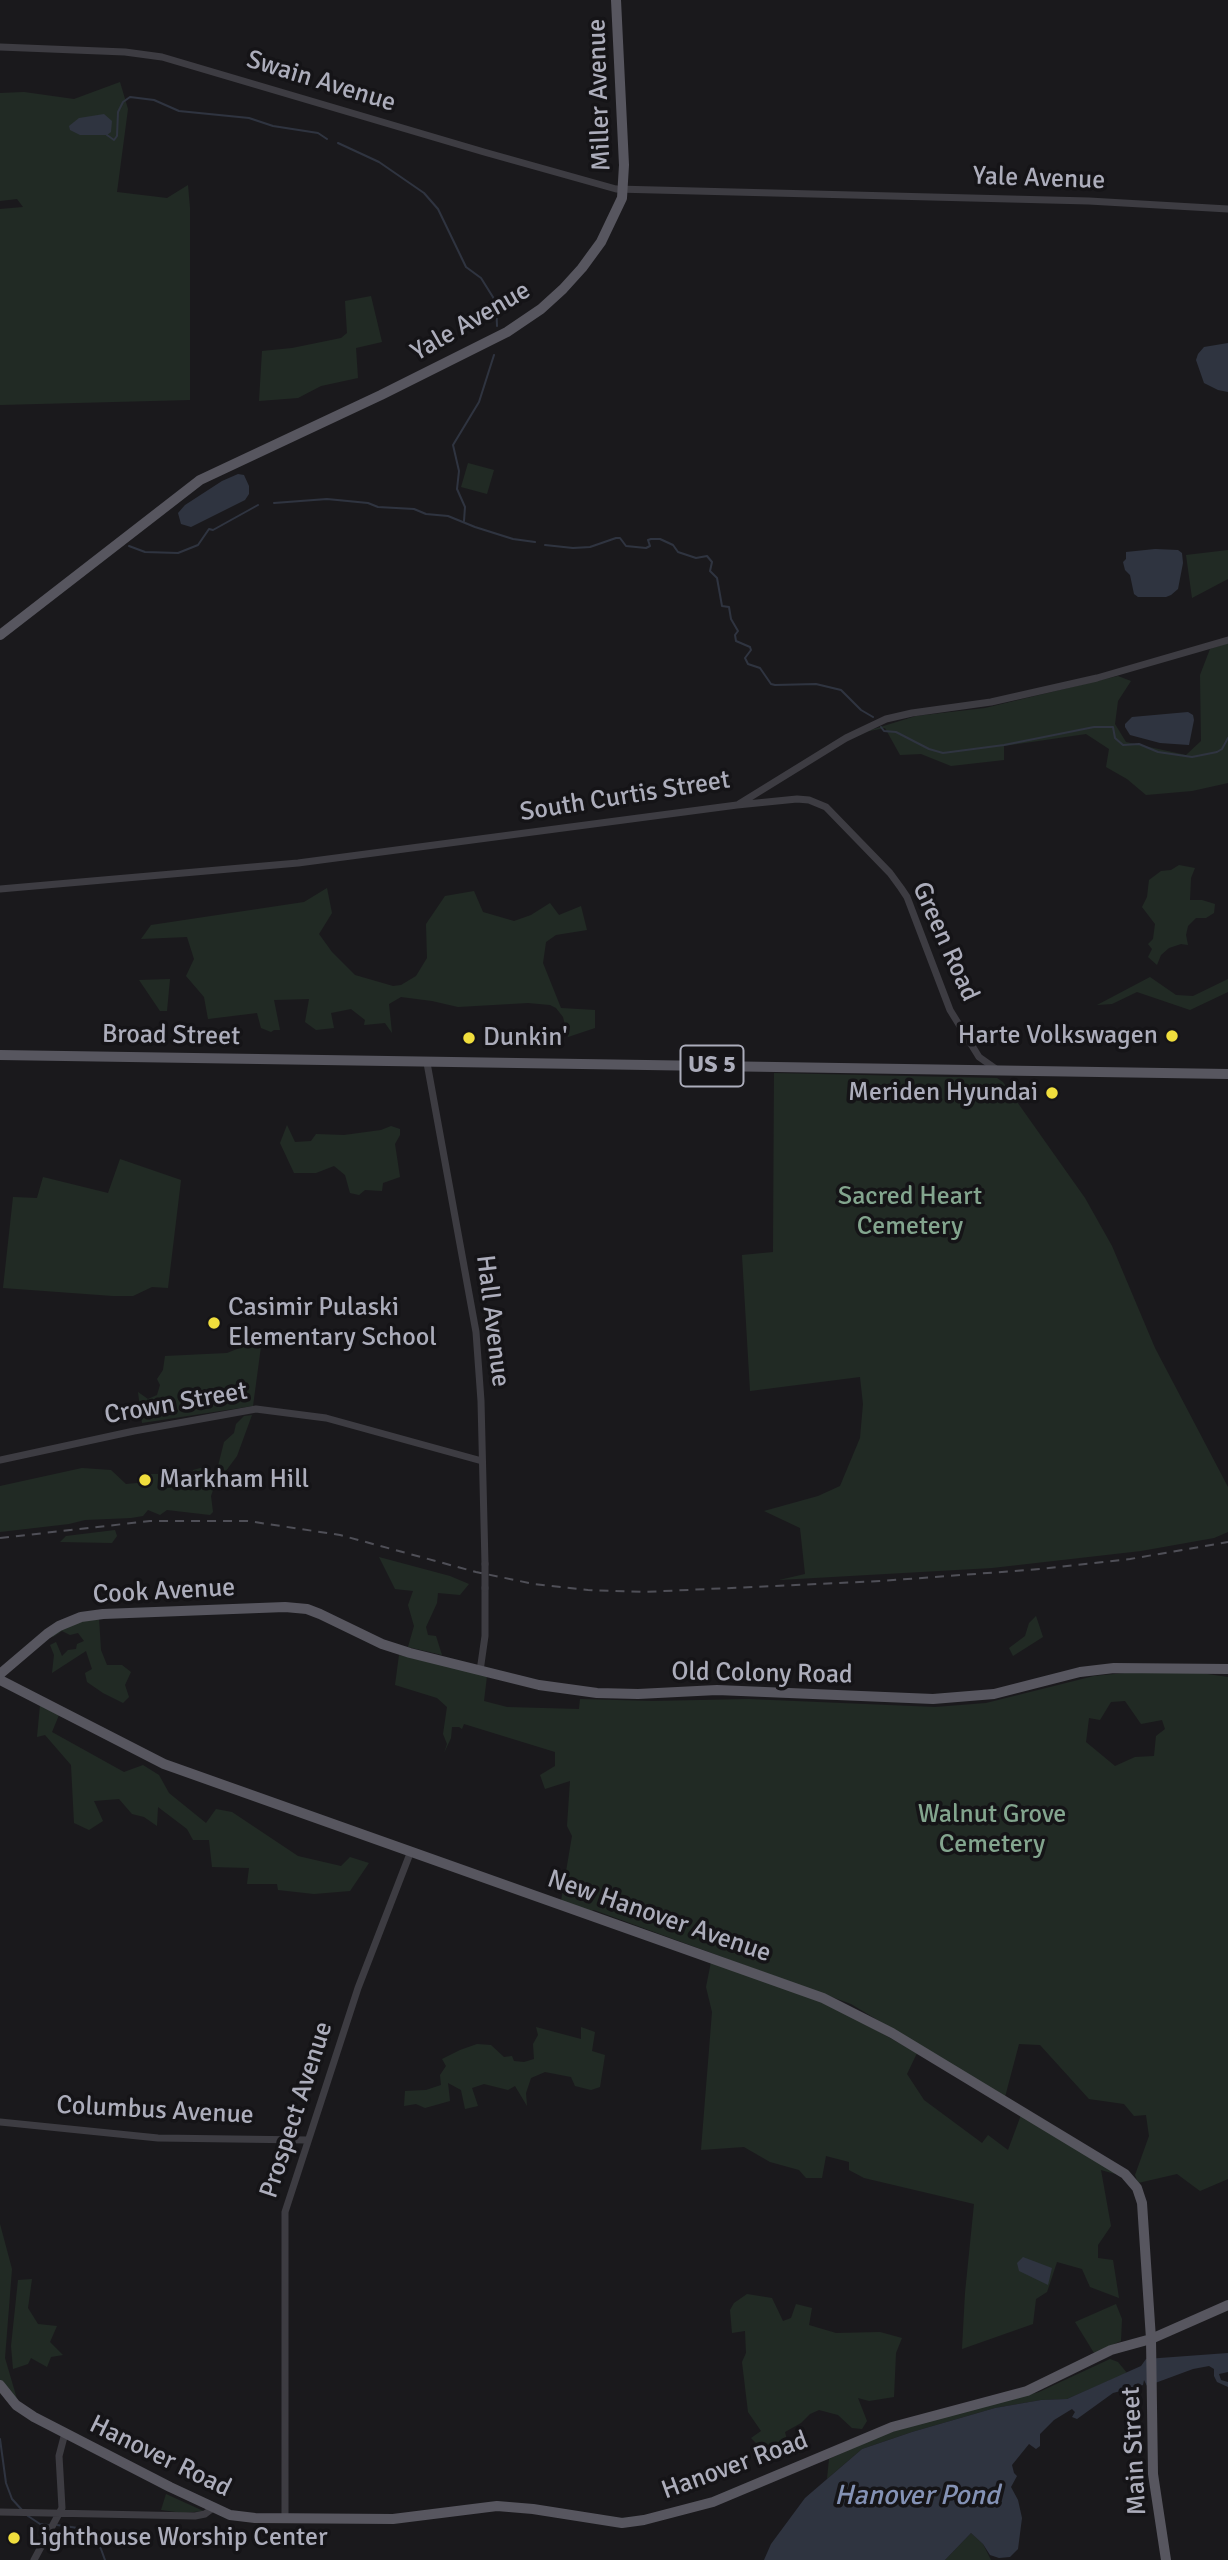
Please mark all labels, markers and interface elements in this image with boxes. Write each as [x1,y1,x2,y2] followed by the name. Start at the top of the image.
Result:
[582,18,618,172] street label: Miller Avenue
[243,45,399,119] street label: Swain Avenue
[972,161,1106,197] street label: Yale Avenue
[406,275,536,369] street label: Yale Avenue
[518,765,732,829] street label: South Curtis Street
[905,877,985,1007] street label: Green Road
[102,1019,240,1053] street label: Broad Street
[958,1020,1158,1052] place label: Harte Volkswagen
[483,1022,568,1054] place label: Dunkin'
[1164,1028,1180,1044] marker: Harte Volkswagen
[461,1030,477,1046] marker: Dunkin'
[680,1046,744,1086] road number: US 5
[848,1077,1038,1109] place label: Meriden Hyundai
[1044,1085,1060,1101] marker: Meriden Hyundai
[838,1181,982,1242] park label: Sacred Heart Cemetery
[468,1253,516,1389] street label: Hall Avenue
[228,1292,437,1354] place label: Casimir Pulaski Elementary School
[206,1315,222,1331] marker: Casimir Pulaski Elementary School
[102,1376,250,1432] street label: Crown Street
[159,1464,309,1496] place label: Markham Hill
[137,1472,153,1488] marker: Markham Hill
[92,1573,236,1611] street label: Cook Avenue
[671,1657,853,1691] street label: Old Colony Road
[918,1799,1066,1860] park label: Walnut Grove Cemetery
[543,1864,775,1970] street label: New Hanover Avenue
[254,2018,340,2202] street label: Prospect Avenue
[55,2090,255,2132] street label: Columbus Avenue
[1116,2386,1154,2516] street label: Main Street
[84,2409,236,2505] street label: Hanover Road
[657,2425,813,2507] street label: Hanover Road
[834,2480,1000,2514] water label: Hanover Pond
[28,2522,328,2554] place label: Lighthouse Worship Center
[6,2530,22,2546] marker: Lighthouse Worship Center

